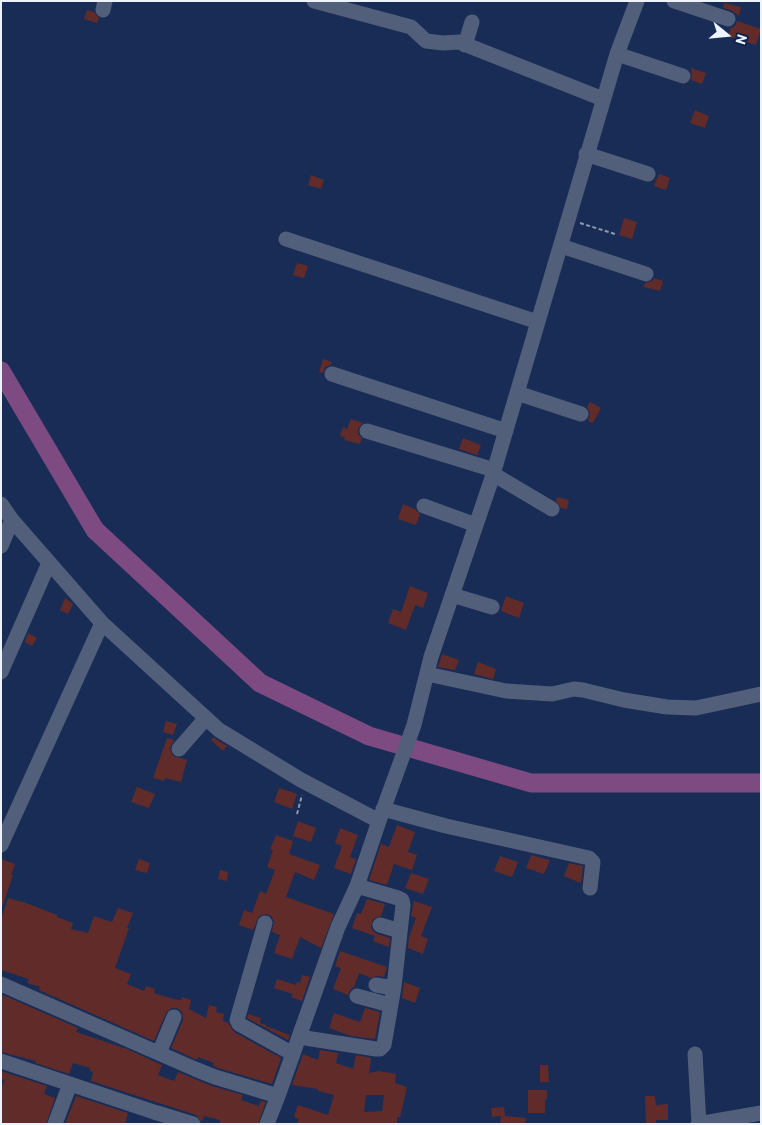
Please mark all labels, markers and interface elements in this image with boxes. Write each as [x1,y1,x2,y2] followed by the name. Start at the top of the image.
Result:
[702,10,752,60] north arrow
[732,33,751,46] text: N

